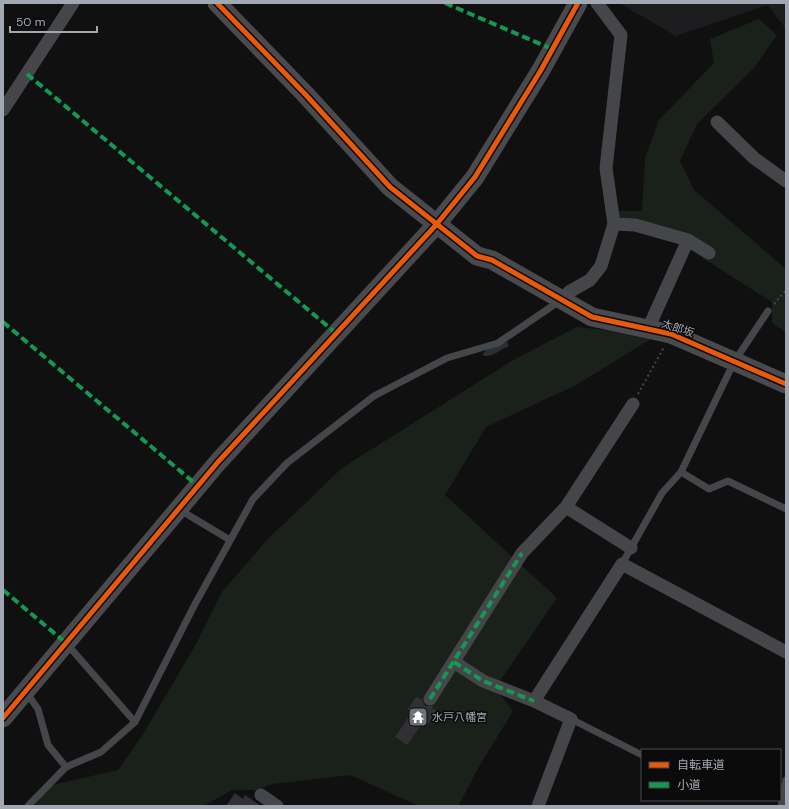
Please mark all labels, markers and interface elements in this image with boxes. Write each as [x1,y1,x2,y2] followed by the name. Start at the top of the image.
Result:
[10,8,97,34] scale bar
[16,14,45,30] text: 50 m
[660,316,696,340] street label: 太郎坂
[407,706,429,728] temple icon: 水戸八幡宮
[432,710,487,724] place label: 水戸八幡宮
[641,749,781,801] legend
[677,757,725,773] text: 自転車道
[677,777,701,793] text: 小道

